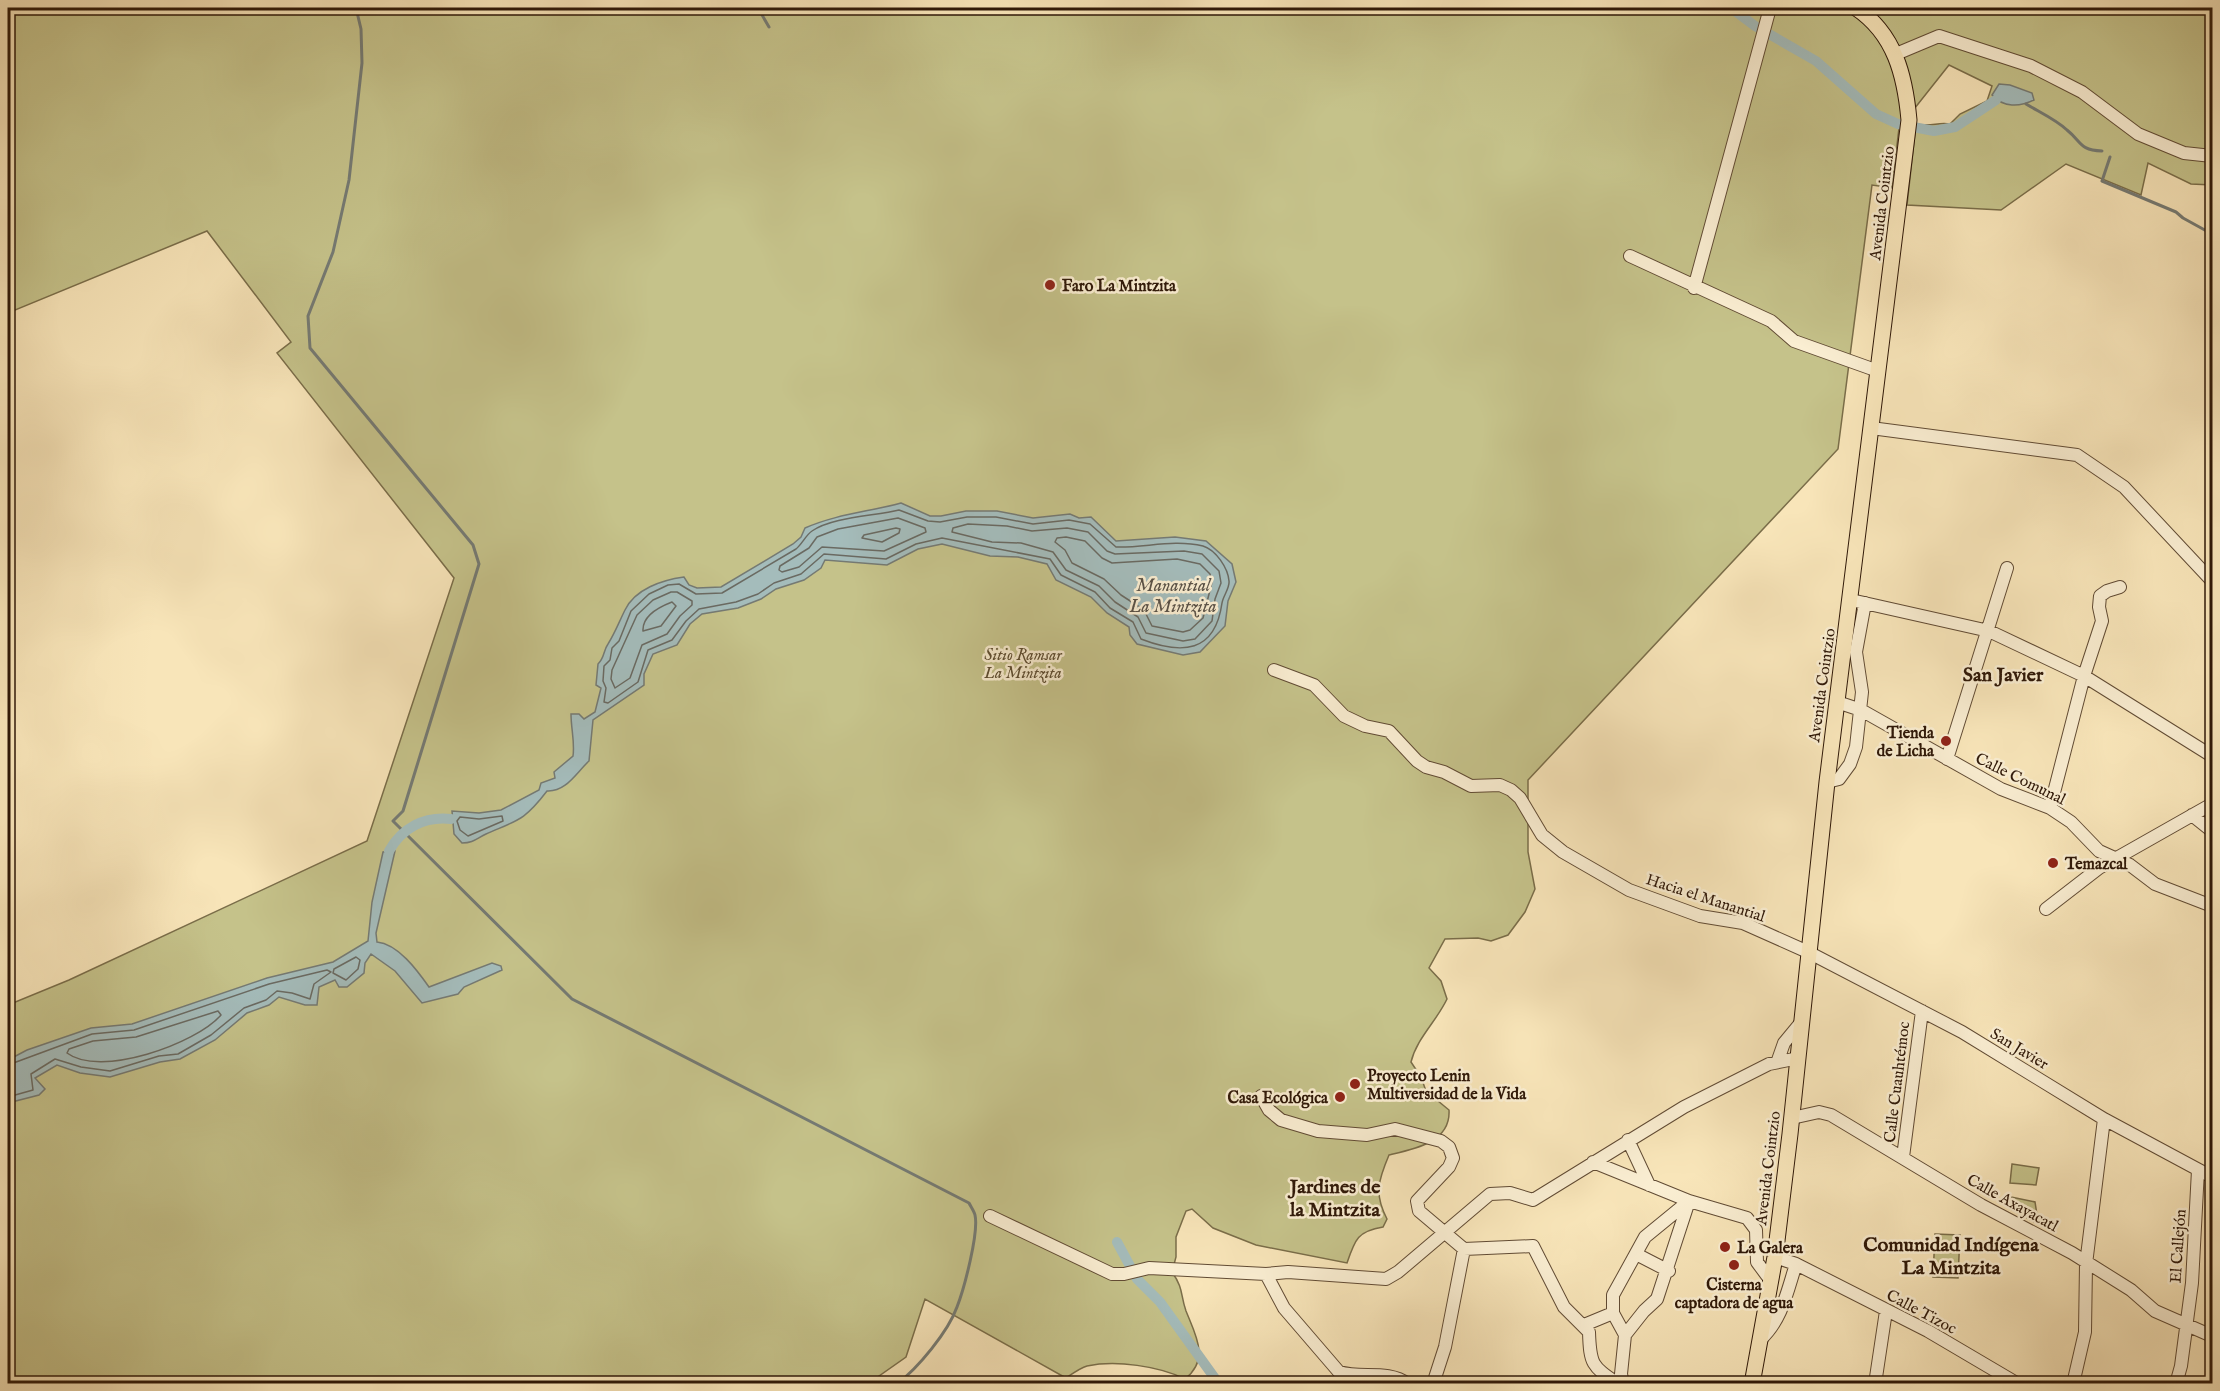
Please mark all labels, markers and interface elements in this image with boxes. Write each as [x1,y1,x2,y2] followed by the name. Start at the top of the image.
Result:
[1866,145,1900,263] street label: Avenida Cointzio
[1062,277,1177,297] place label: Faro La Mintzita
[1043,278,1057,292] marker: Faro La Mintzita
[1129,575,1216,619] water label: Manantial La Mintzita
[1805,627,1841,745] street label: Avenida Cointzio
[983,646,1063,684] park label: Sitio Ramsar La Mintzita
[1963,663,2044,688] district label: San Javier
[1877,724,1935,762] place label: Tienda de Licha
[1939,734,1953,748] marker: Tienda de Licha
[1972,749,2069,811] street label: Calle Comunal
[2064,855,2128,875] place label: Temazcal
[2046,856,2060,870] marker: Temazcal
[1643,870,1768,928] street label: Hacia el Manantial
[1881,1020,1915,1144] street label: Calle Cuauhtémoc
[1986,1025,2052,1075] street label: San Javier
[1367,1067,1527,1105] place label: Proyecto Lenin Multiversidad de la Vida
[1348,1077,1362,1091] marker: Proyecto Lenin Multiversidad de la Vida
[1228,1089,1329,1109] place label: Casa Ecológica
[1333,1090,1347,1104] marker: Casa Ecológica
[1752,1110,1786,1228] street label: Avenida Cointzio
[1963,1170,2062,1237] street label: Calle Axayacatl
[1287,1175,1381,1223] district label: Jardines de la Mintzita
[2166,1208,2192,1284] street label: El Callejón
[1863,1233,2039,1281] district label: Comunidad Indígena La Mintzita
[1737,1239,1804,1259] place label: La Galera
[1718,1240,1732,1254] marker: La Galera
[1727,1258,1741,1272] marker: Cisterna captadora de agua
[1675,1276,1794,1314] place label: Cisterna captadora de agua
[1883,1286,1960,1340] street label: Calle Tizoc

